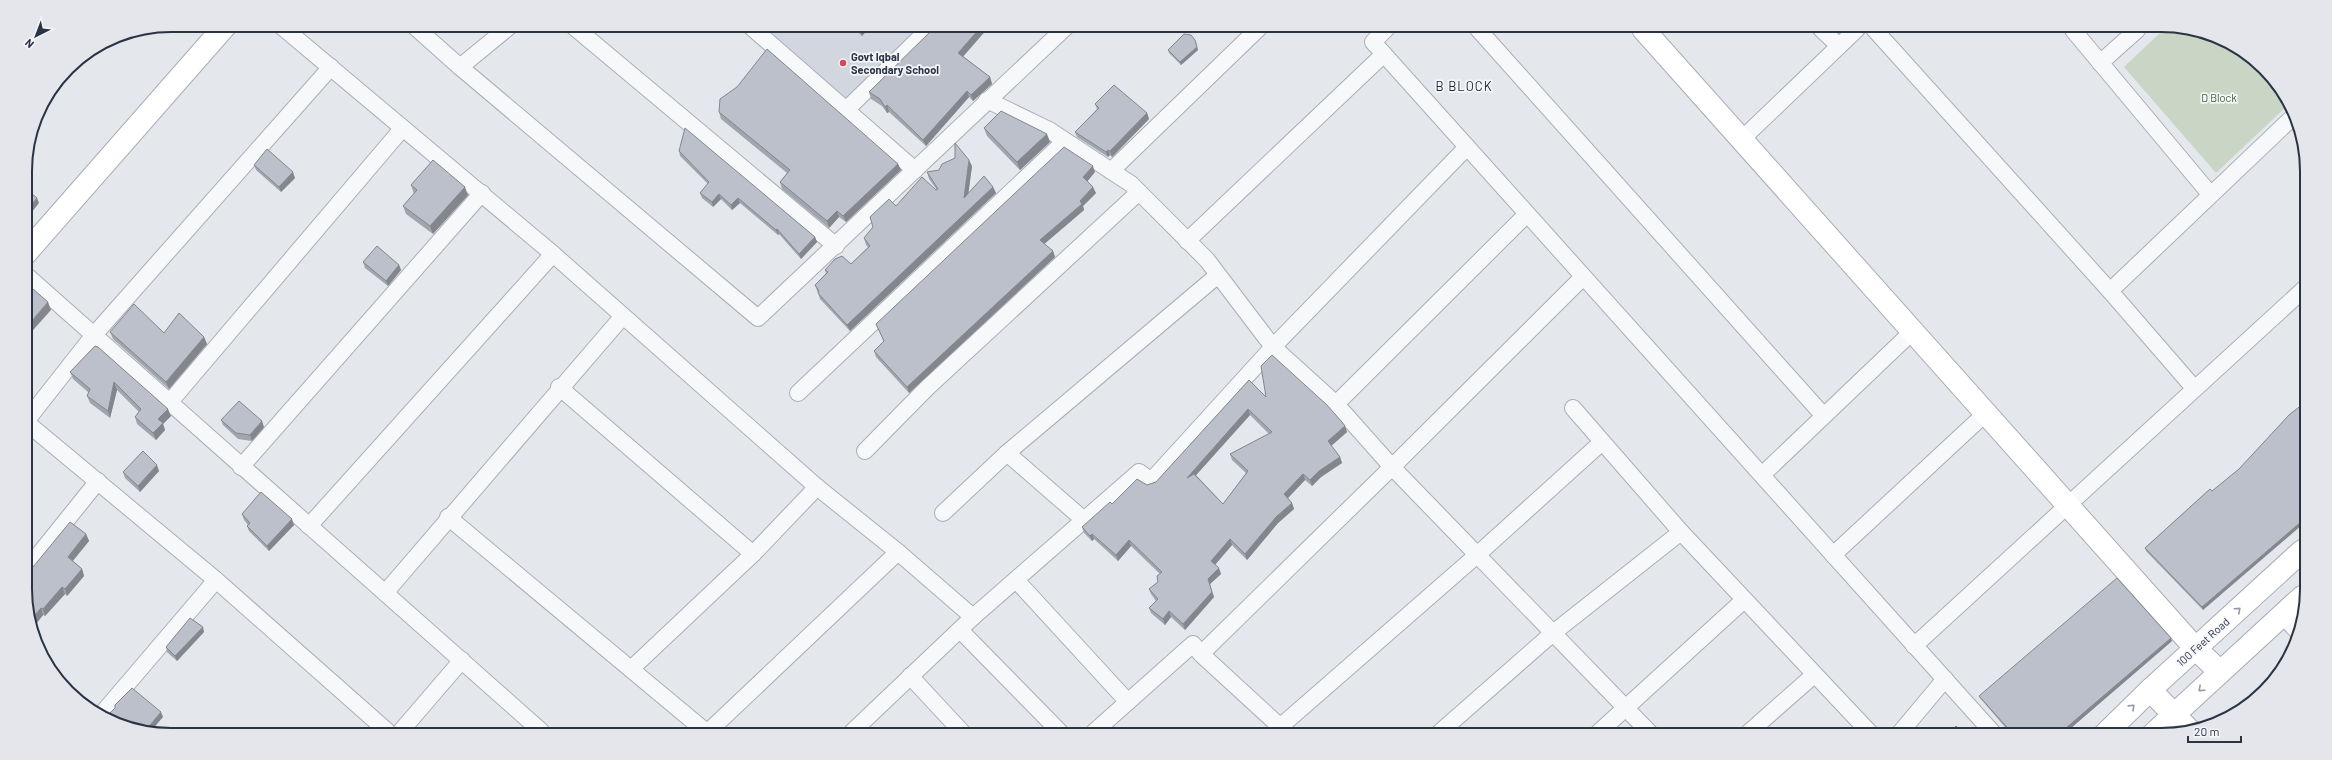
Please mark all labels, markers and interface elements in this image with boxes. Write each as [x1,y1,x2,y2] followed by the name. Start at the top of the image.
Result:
[16,16,56,56] north arrow
[22,37,36,51] text: N
[851,50,939,76] place label: Govt Iqbal Secondary School
[838,58,848,68] marker: Govt Iqbal Secondary School
[1435,78,1493,94] district label: B BLOCK
[2201,91,2237,104] park label: D Block
[2234,608,2241,615] one-way arrow
[2174,615,2232,669] street label: 100 Feet Road
[2198,685,2206,692] one-way arrow
[2127,704,2135,712] one-way arrow
[2188,718,2241,744] scale bar
[2194,724,2220,738] text: 20 m

